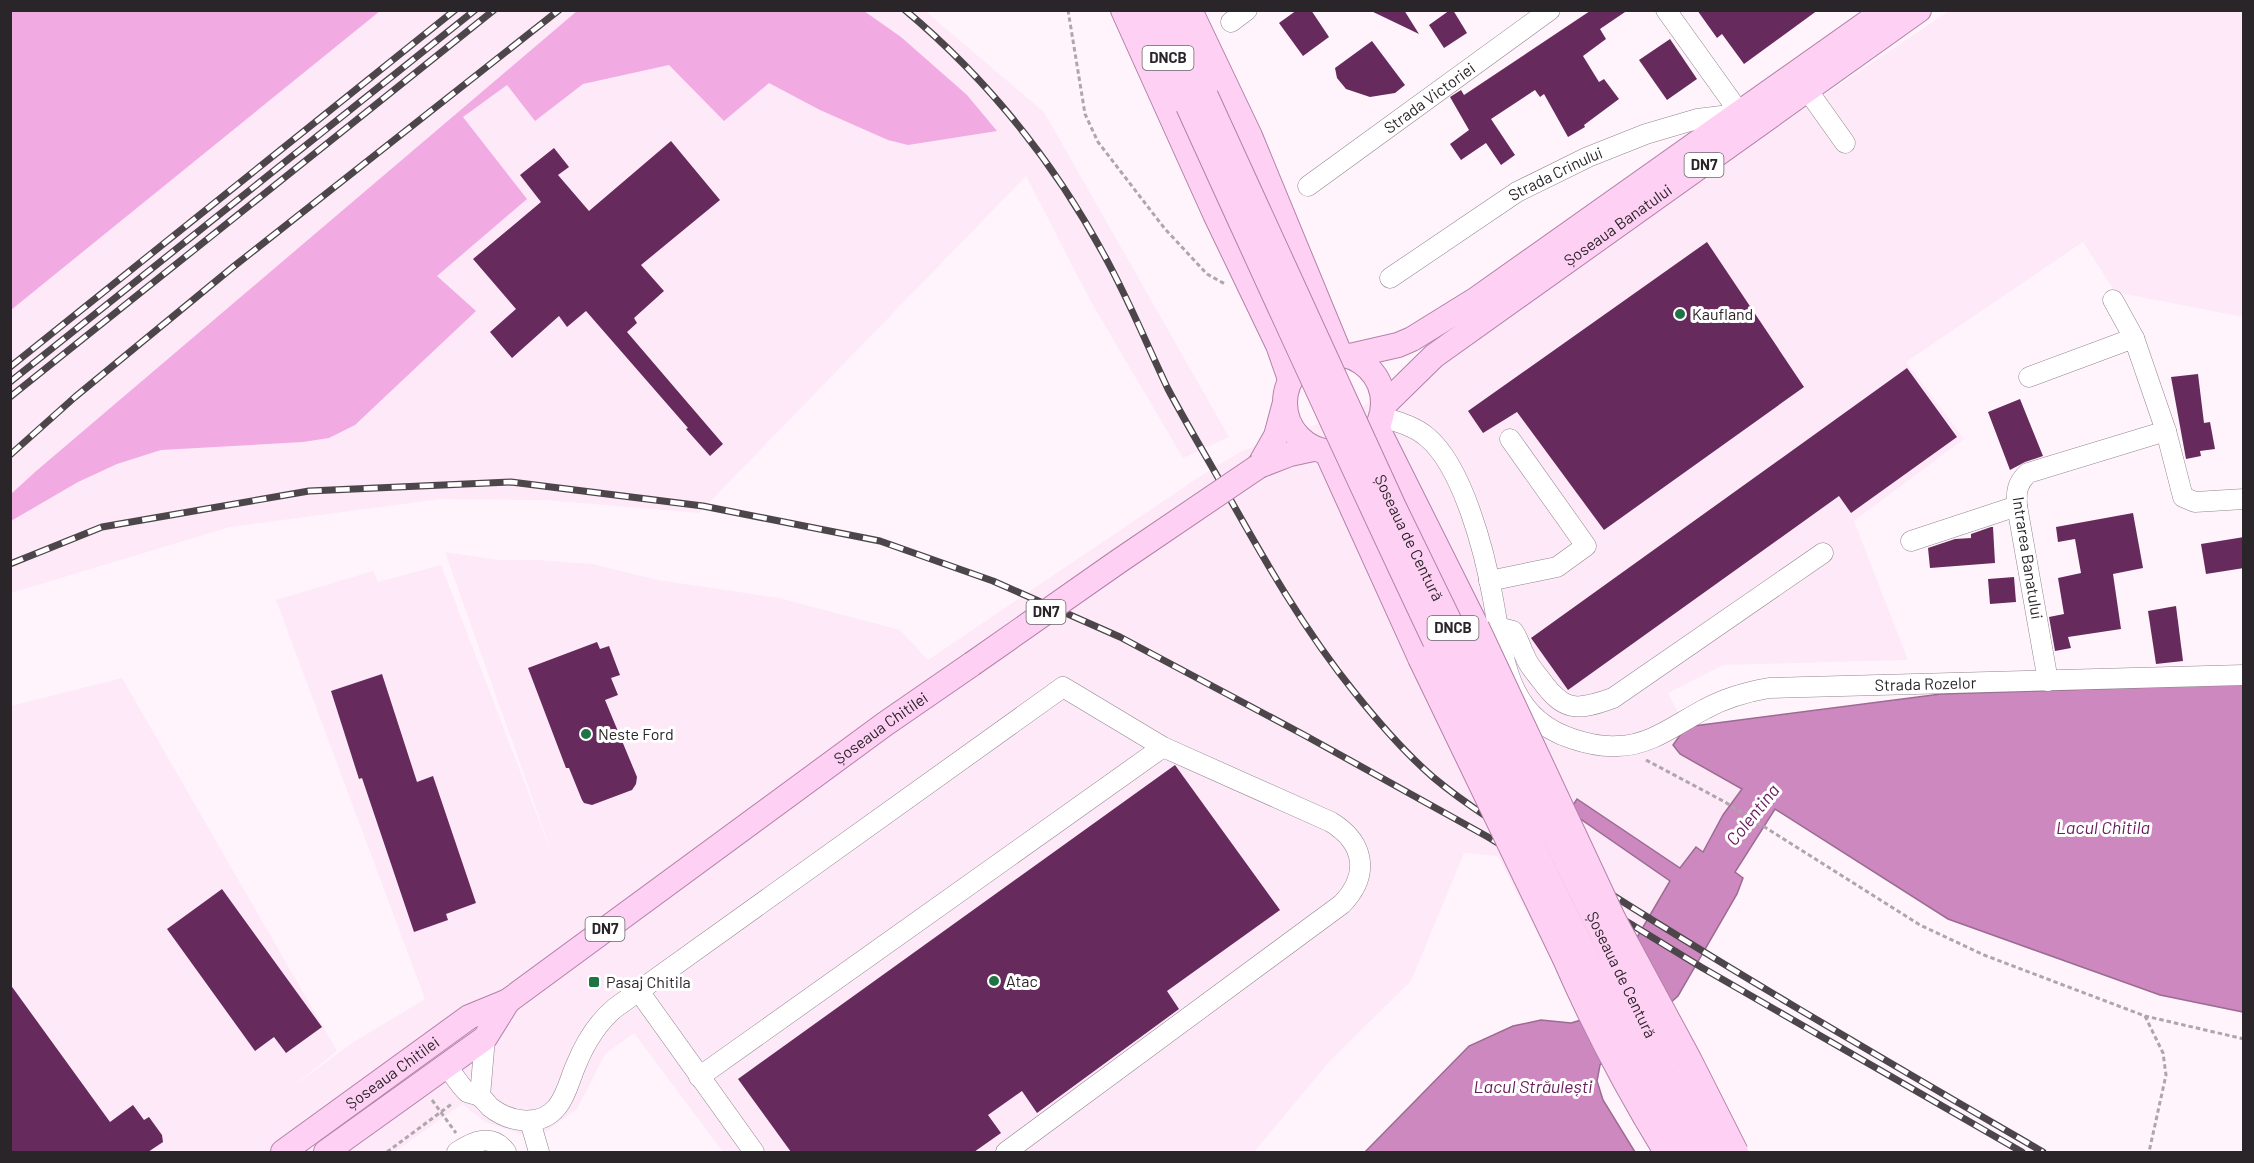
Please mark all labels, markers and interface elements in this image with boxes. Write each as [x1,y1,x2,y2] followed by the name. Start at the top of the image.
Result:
[1142,46,1194,70] road number: DNCB
[1380,58,1478,137] street label: Strada Victoriei
[1504,142,1605,204] street label: Strada Crinului
[1684,153,1724,177] road number: DN7
[1560,180,1675,270] street label: Șoseaua Banatului
[1692,304,1753,323] place label: Kaufland
[1673,307,1687,321] marker: Kaufland
[1371,471,1448,604] street label: Șoseaua de Centură
[2009,495,2048,621] street label: Intrarea Banatului
[1026,600,1066,624] road number: DN7
[1428,616,1478,640] road number: DNCB
[1874,672,1977,694] street label: Strada Rozelor
[830,688,931,768] street label: Șoseaua Chitilei
[598,724,674,743] place label: Neste Ford
[579,727,593,741] marker: Neste Ford
[1721,779,1784,850] water label: Colentina
[2056,816,2150,838] water label: Lacul Chitila
[1583,908,1661,1041] street label: Șoseaua de Centură
[586,917,624,941] road number: DN7
[1006,971,1038,990] place label: Atac
[606,972,691,991] place label: Pasaj Chitila
[987,974,1001,988] marker: Atac
[587,975,601,989] marker: Pasaj Chitila
[341,1032,442,1113] street label: Șoseaua Chitilei
[1474,1075,1593,1097] water label: Lacul Străulești

